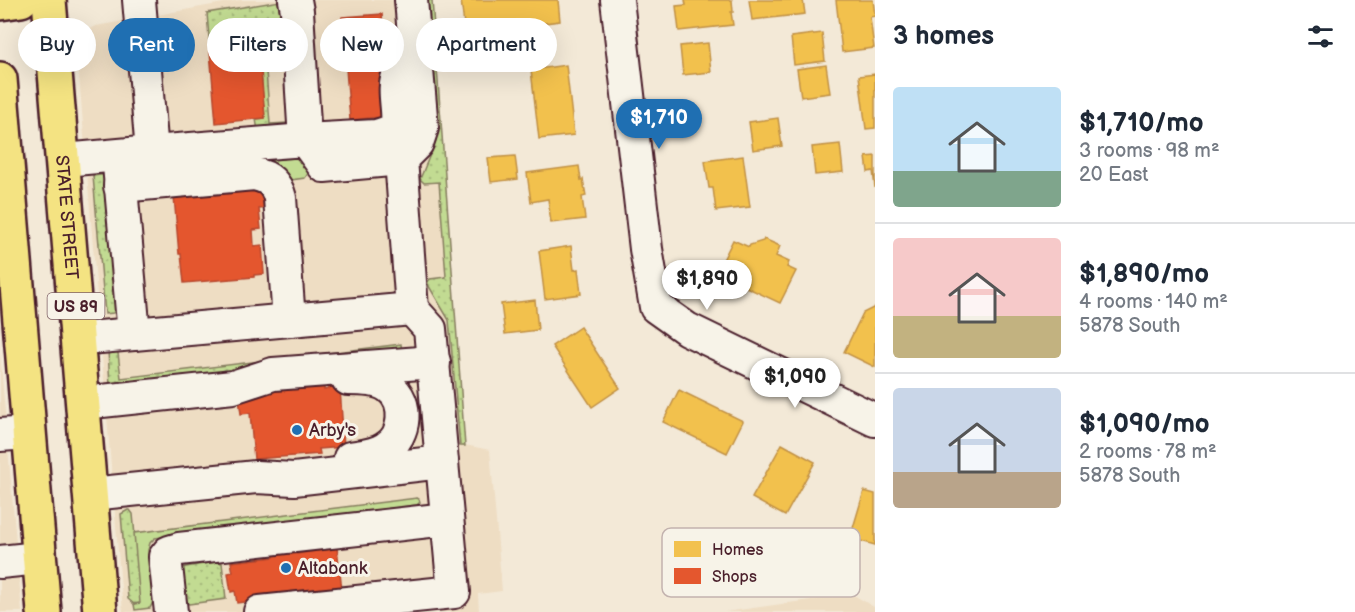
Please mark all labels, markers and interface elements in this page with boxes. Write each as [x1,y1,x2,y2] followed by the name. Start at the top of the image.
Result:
[18,18,96,72] chip: Buy
[108,18,195,72] chip: Rent
[207,18,308,72] chip: Filters
[320,18,404,72] chip: New
[416,18,557,72] chip: Apartment
[1304,20,1337,53] icon: filters
[893,21,994,52] text: 3 homes
[610,99,708,150] pin: $1,710
[630,106,688,130] text: $1,710
[1079,108,1204,139] text: $1,710/mo
[941,111,1013,183] icon: home
[1079,139,1220,163] text: 3 rooms · 98 m²
[51,154,82,280] street label: STATE STREET
[1079,163,1149,187] text: 20 East
[1079,259,1209,290] text: $1,890/mo
[658,260,756,311] pin: $1,890
[941,262,1013,334] icon: home
[676,267,738,291] text: $1,890
[1079,290,1228,314] text: 4 rooms · 140 m²
[48,293,104,319] road number: US 89
[1079,314,1180,338] text: 5878 South
[746,358,844,409] pin: $1,090
[764,365,826,389] text: $1,090
[1079,409,1210,440] text: $1,090/mo
[941,412,1013,484] icon: home
[309,420,356,441] place label: Arby's
[290,423,304,437] marker: Arby's
[1079,440,1217,464] text: 2 rooms · 78 m²
[1079,464,1180,488] text: 5878 South
[662,528,860,597] legend
[712,541,764,560] text: Homes
[298,558,368,579] place label: Altabank
[279,561,293,575] marker: Altabank
[712,568,757,587] text: Shops

